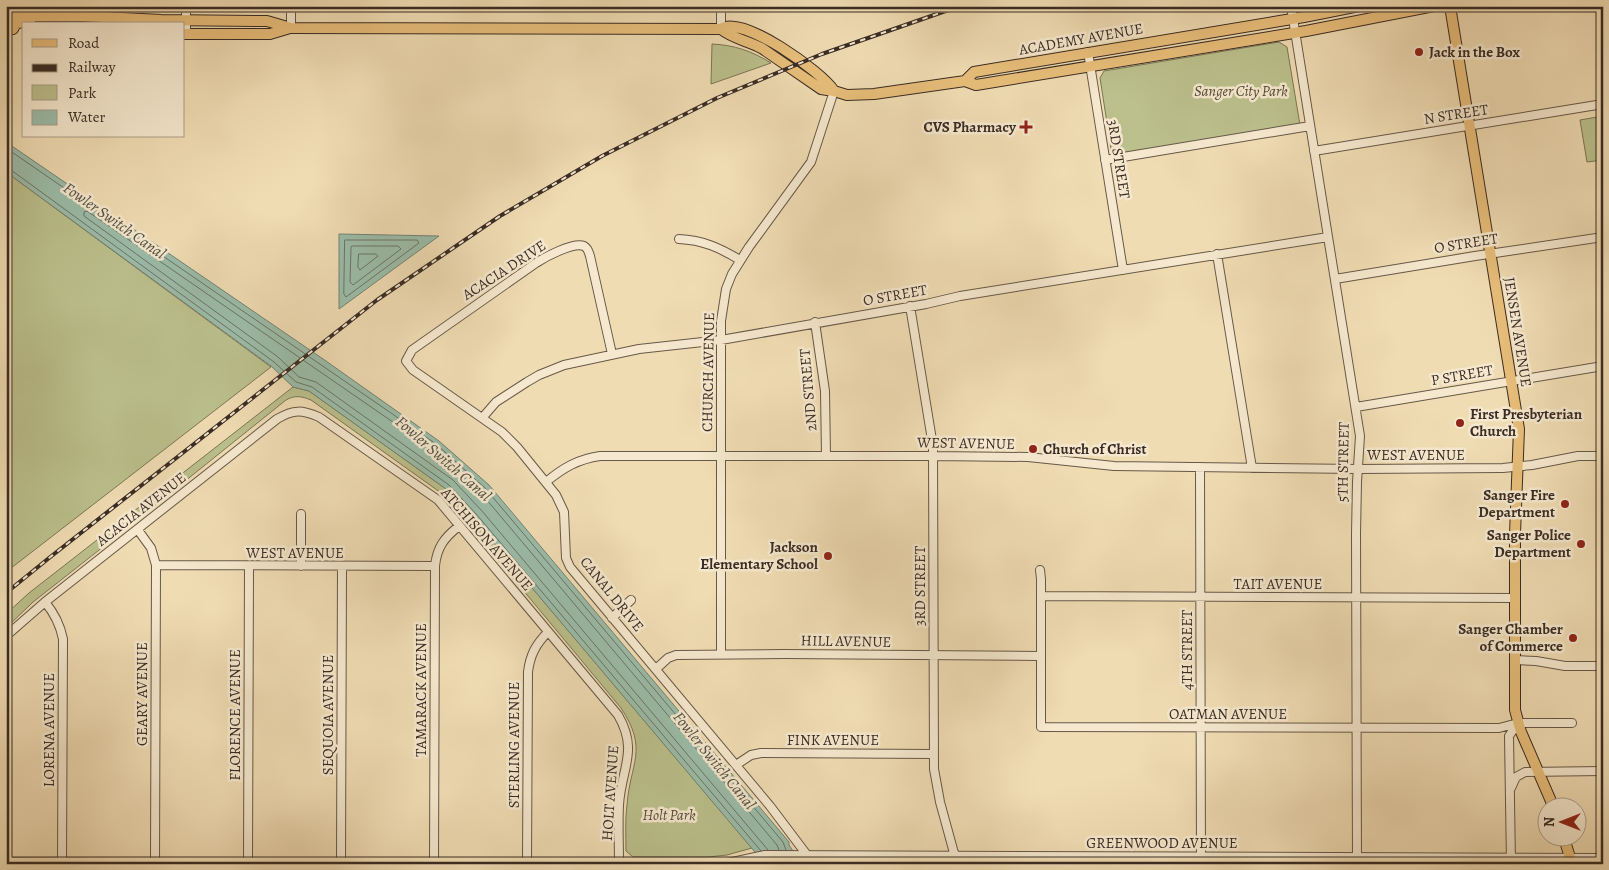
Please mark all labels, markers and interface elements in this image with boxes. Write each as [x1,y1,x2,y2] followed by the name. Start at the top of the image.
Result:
[1016,18,1145,60] street label: ACADEMY AVENUE
[22,22,185,138] legend
[68,33,100,53] text: Road
[1429,42,1521,62] place label: Jack in the Box
[1413,46,1425,58] marker: Jack in the Box
[68,57,116,77] text: Railway
[1194,81,1288,101] park label: Sanger City Park
[68,83,97,103] text: Park
[1422,99,1490,129] street label: N STREET
[67,107,105,127] text: Water
[923,117,1017,137] place label: CVS Pharmacy
[1103,118,1135,201] street label: 3RD STREET
[1020,121,1032,133] marker: CVS Pharmacy
[59,177,170,264] water label: Fowler Switch Canal
[1433,228,1500,258] street label: O STREET
[457,235,550,305] street label: ACACIA DRIVE
[1499,276,1537,388] street label: JENSEN AVENUE
[861,279,929,310] street label: O STREET
[697,312,719,432] street label: CHURCH AVENUE
[794,347,822,432] street label: 2ND STREET
[1430,360,1495,390] street label: P STREET
[1470,404,1583,441] place label: First Presbyterian Church
[391,411,496,507] water label: Fowler Switch Canal
[1454,417,1466,429] marker: First Presbyterian Church
[1332,421,1354,502] street label: 5TH STREET
[916,432,1015,454] street label: WEST AVENUE
[1043,439,1146,459] place label: Church of Christ
[1027,443,1039,455] marker: Church of Christ
[1366,445,1465,465] street label: WEST AVENUE
[91,468,190,551] street label: ACACIA AVENUE
[436,482,537,595] street label: ATCHISON AVENUE
[1478,485,1555,522] place label: Sanger Fire Department
[1559,498,1571,510] marker: Sanger Fire Department
[1487,525,1571,562] place label: Sanger Police Department
[700,537,819,574] place label: Jackson Elementary School
[1575,538,1587,550] marker: Sanger Police Department
[245,543,344,563] street label: WEST AVENUE
[910,545,930,626] street label: 3RD STREET
[822,550,834,562] marker: Jackson Elementary School
[576,552,648,636] street label: CANAL DRIVE
[1234,574,1322,594] street label: TAIT AVENUE
[1177,609,1197,690] street label: 4TH STREET
[1458,619,1563,656] place label: Sanger Chamber of Commerce
[411,623,431,757] street label: TAMARACK AVENUE
[801,630,891,652] street label: HILL AVENUE
[1567,632,1579,644] marker: Sanger Chamber of Commerce
[132,642,152,746] street label: GEARY AVENUE
[225,649,245,781] street label: FLORENCE AVENUE
[318,655,338,775] street label: SEQUOIA AVENUE
[39,673,59,787] street label: LORENA AVENUE
[504,682,524,808] street label: STERLING AVENUE
[1169,704,1287,724] street label: OATMAN AVENUE
[668,707,761,814] water label: Fowler Switch Canal
[787,730,879,750] street label: FINK AVENUE
[597,744,623,842] street label: HOLT AVENUE
[1536,798,1586,848] north arrow
[642,805,696,825] park label: Holt Park
[1540,817,1559,827] text: N
[1086,833,1238,853] street label: GREENWOOD AVENUE

